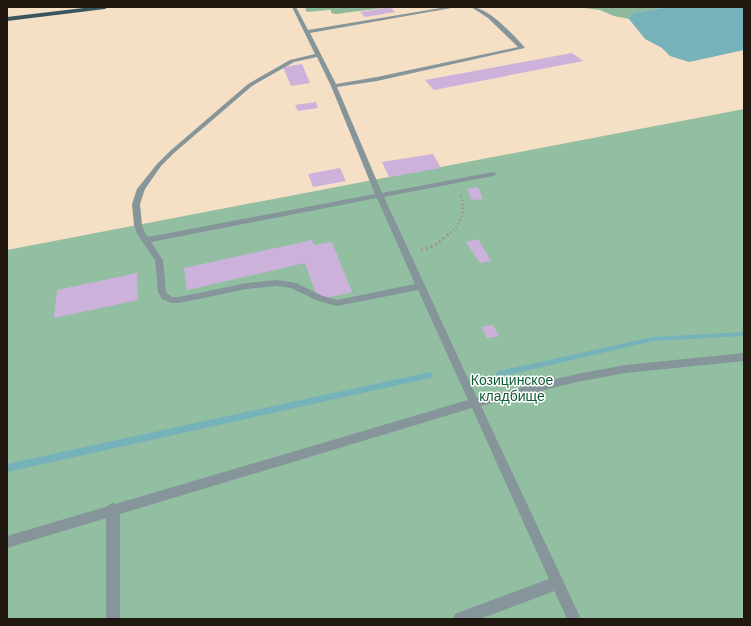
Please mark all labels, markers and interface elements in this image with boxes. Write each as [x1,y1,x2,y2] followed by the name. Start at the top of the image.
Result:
[471,372,553,404] park label: Козицинское кладбище

